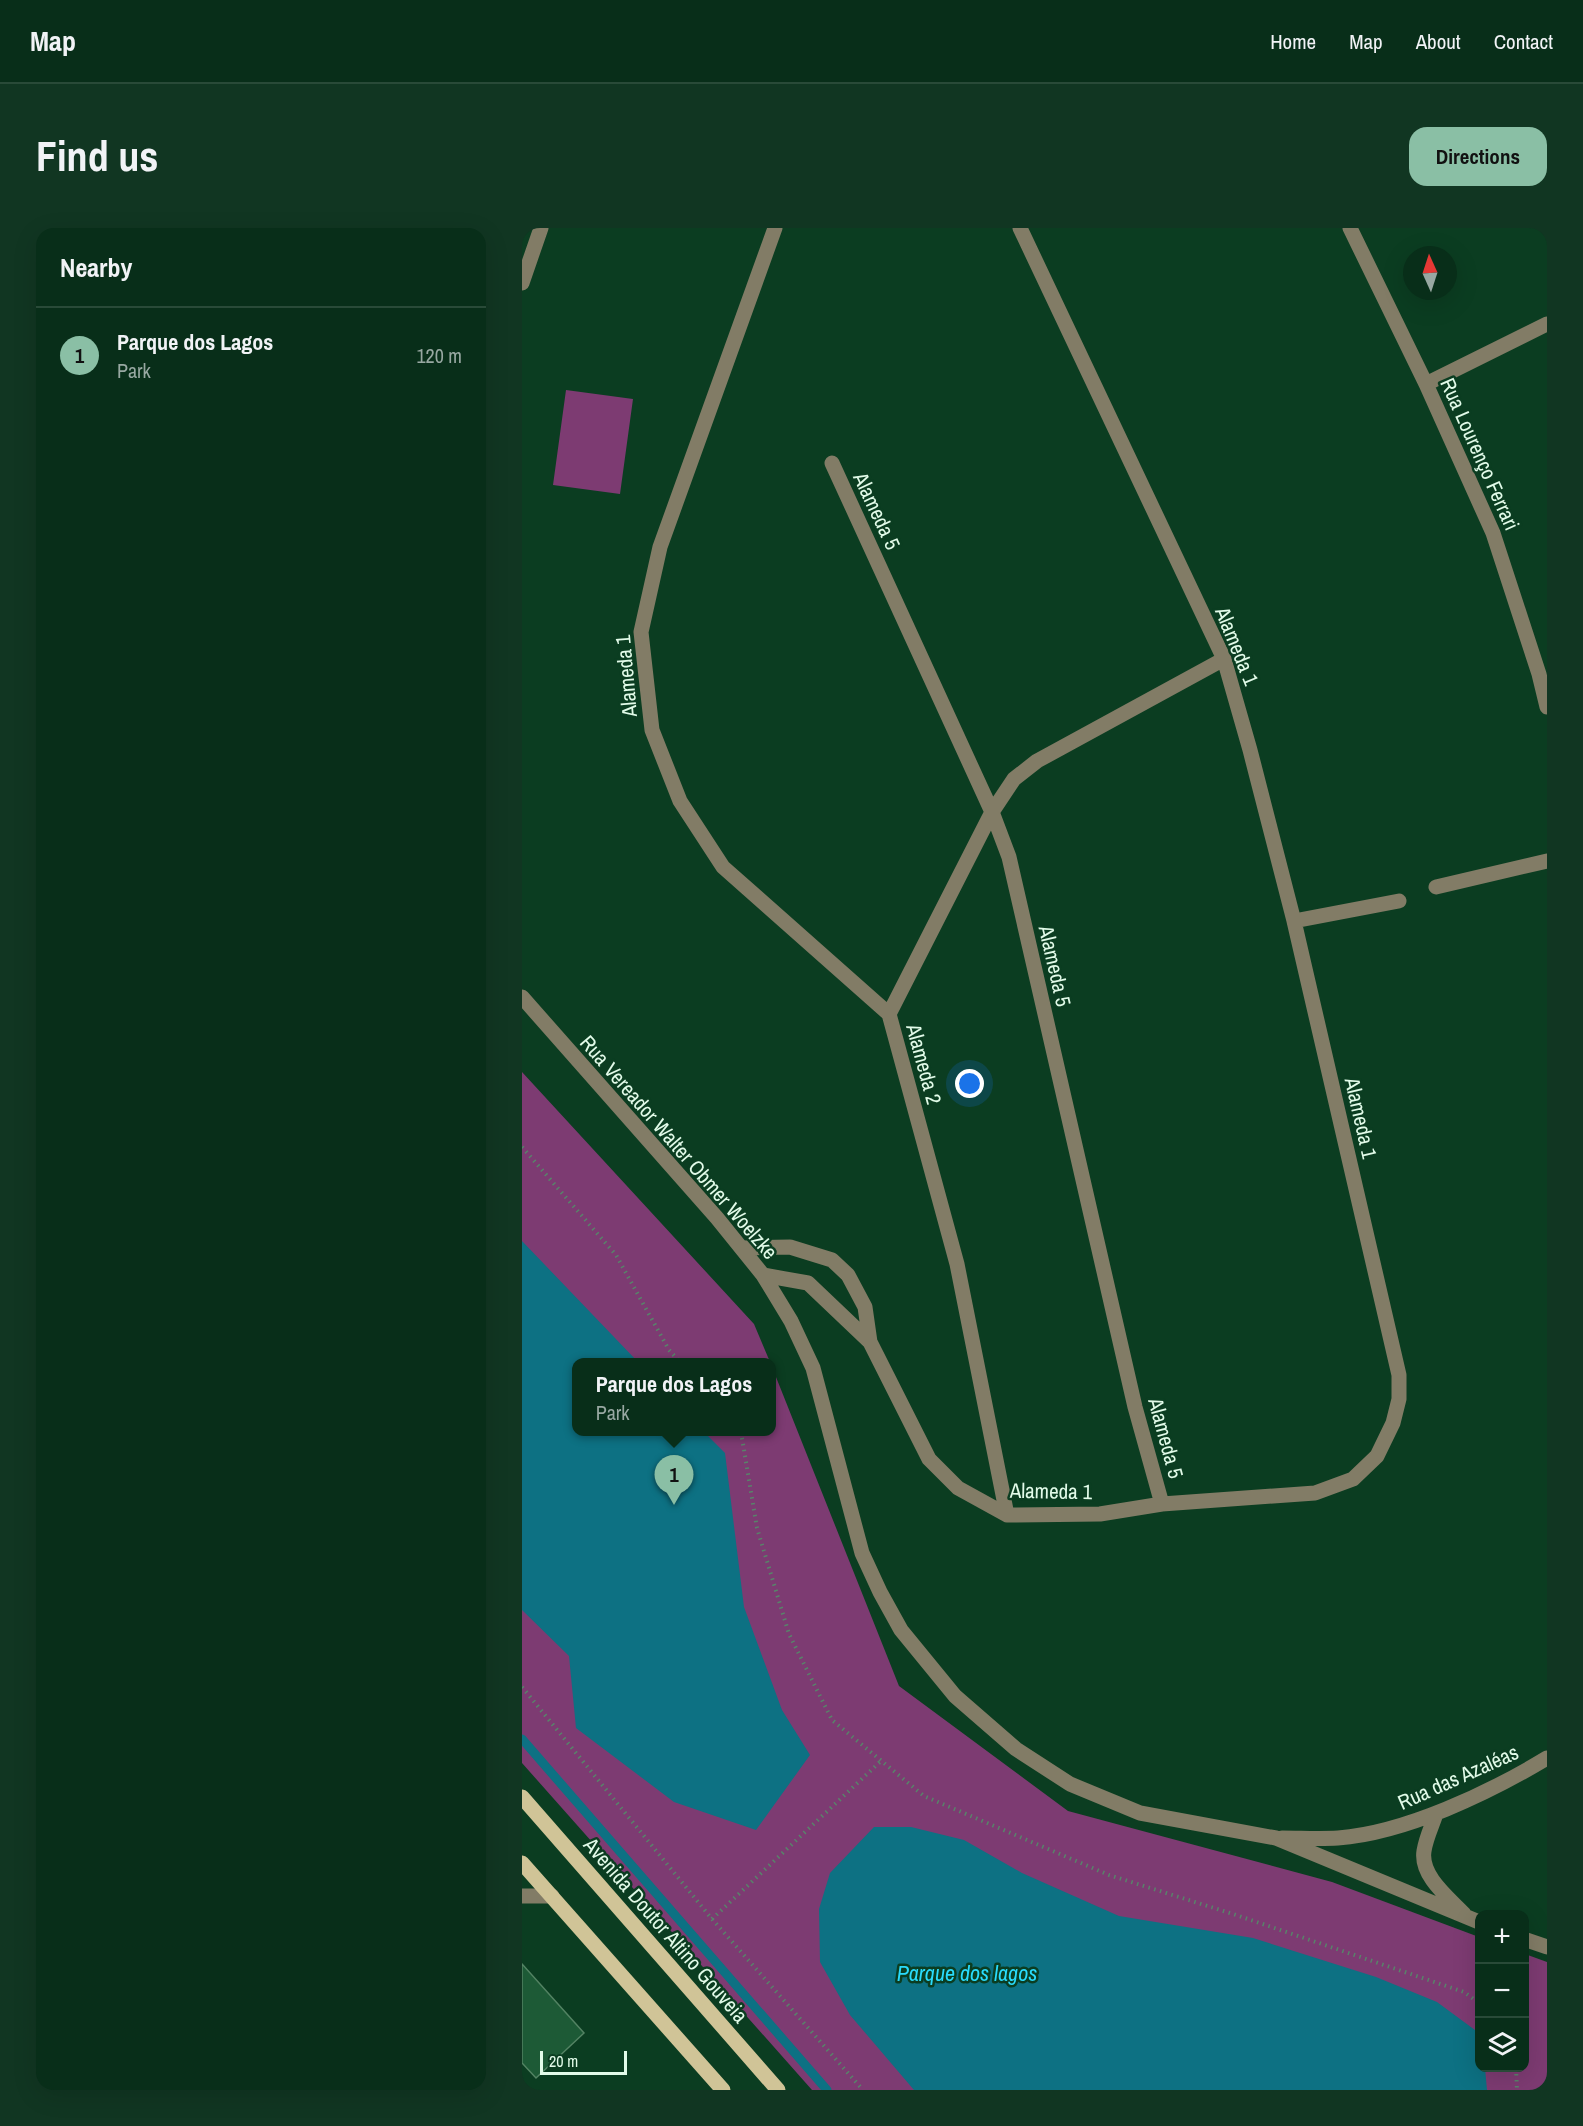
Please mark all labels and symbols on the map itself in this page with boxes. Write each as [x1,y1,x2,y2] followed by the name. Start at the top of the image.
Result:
[1403,246,1457,300] north arrow
[1433,373,1527,535] street label: Rua Lourenço Ferrari
[846,467,908,554] street label: Alameda 5
[1208,601,1266,690] street label: Alameda 1
[608,633,644,719] street label: Alameda 1
[1031,922,1078,1009] street label: Alameda 5
[899,1020,949,1108] street label: Alameda 2
[574,1029,784,1265] street label: Rua Vereador Walter Obmer Woelzke
[955,1069,984,1098] your location
[1337,1074,1384,1162] street label: Alameda 1
[1141,1394,1191,1482] street label: Alameda 5
[654,1456,694,1505] pin: 1
[1009,1476,1093,1506] street label: Alameda 1
[1393,1737,1523,1817] street label: Rua das Azaléas
[577,1830,755,2029] street label: Avenida Doutor Altino Gouveia
[897,1958,1037,1988] water label: Parque dos lagos
[540,2048,627,2076] scale bar

